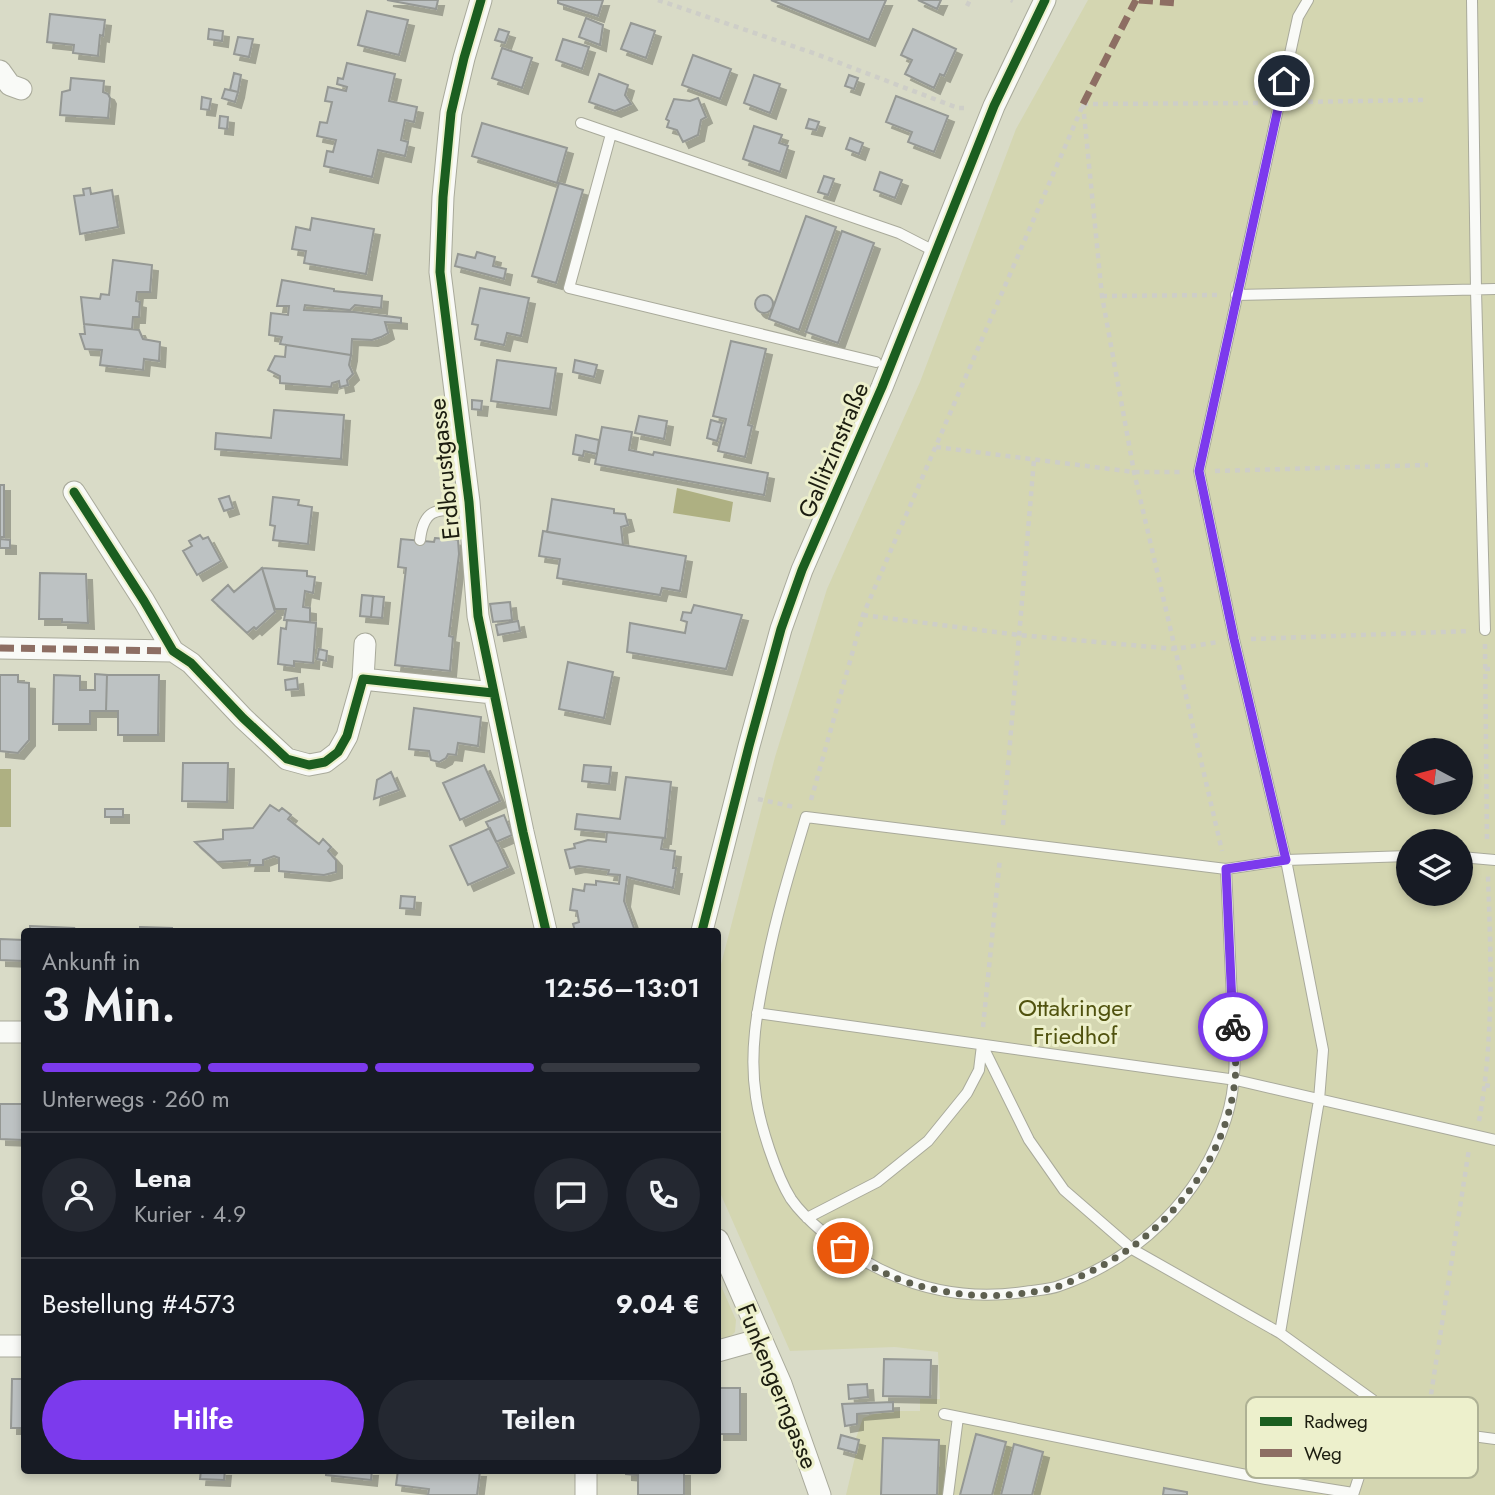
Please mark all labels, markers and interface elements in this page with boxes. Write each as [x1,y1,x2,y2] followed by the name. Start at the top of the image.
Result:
[1254,51,1314,111] pin
[1265,62,1303,100] icon: home
[789,377,877,523] street label: Gallitzinstraße
[419,397,469,541] street label: Erdbrustgasse
[1396,738,1474,816] north arrow
[1396,738,1473,906] map controls
[1396,829,1473,906] button: layers
[42,945,140,979] text: Ankunft in
[544,969,700,1007] text: 12:56–13:01
[42,972,176,1038] text: 3 Min.
[1018,990,1133,1053] park label: Ottakringer Friedhof
[1198,992,1268,1062] courier
[1214,1008,1252,1046] icon: bike
[42,1082,230,1116] text: Unterwegs · 260 m
[42,1158,116,1232] button: person
[534,1158,608,1232] button: chat
[626,1158,700,1232] button: phone
[134,1159,192,1197] text: Lena
[134,1197,246,1231] text: Kurier · 4.9
[813,1218,873,1278] pin
[824,1229,862,1267] icon: bag
[42,1285,235,1323] text: Bestellung #4573
[616,1285,700,1323] text: 9.04 €
[729,1298,827,1474] street label: Funkengerngasse
[42,1380,364,1460] button: Hilfe
[378,1380,700,1460] button: Teilen
[1246,1397,1478,1478] legend
[1304,1408,1368,1435] text: Radweg
[1304,1440,1342,1467] text: Weg

